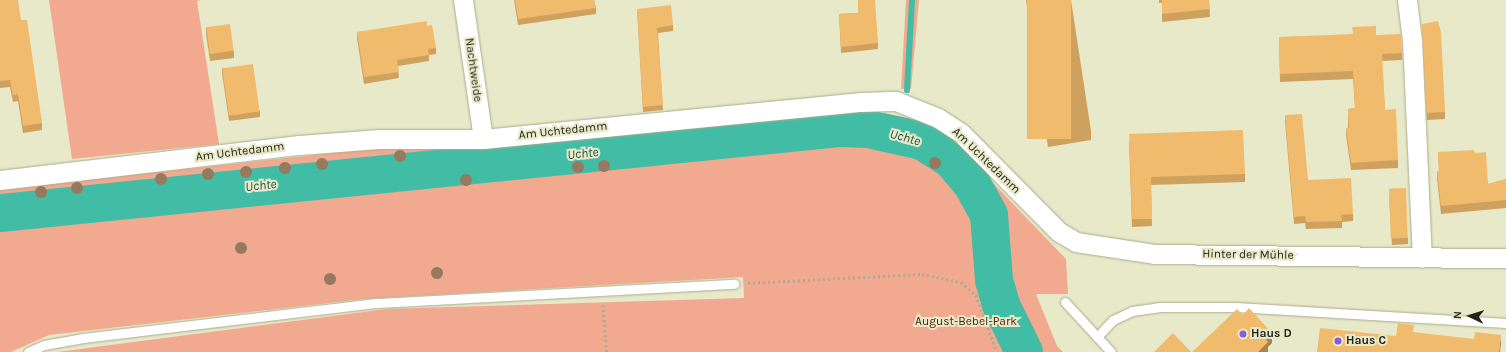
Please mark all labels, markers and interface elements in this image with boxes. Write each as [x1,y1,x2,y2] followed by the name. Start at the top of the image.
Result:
[461,37,485,103] street label: Nachtweide
[518,119,608,143] street label: Am Uchtedamm
[949,125,1023,197] street label: Am Uchtedamm
[888,126,922,150] water label: Uchte
[195,139,285,165] street label: Am Uchtedamm
[567,145,599,163] water label: Uchte
[245,177,277,195] water label: Uchte
[1202,247,1294,263] street label: Hinter der Mühle
[1450,296,1490,336] north arrow
[1451,311,1464,320] text: N
[915,315,1017,329] park label: August-Bebel-Park
[1251,327,1292,341] place label: Haus D
[1238,329,1248,339] marker: Haus D
[1346,334,1386,348] place label: Haus C
[1333,336,1343,346] marker: Haus C

